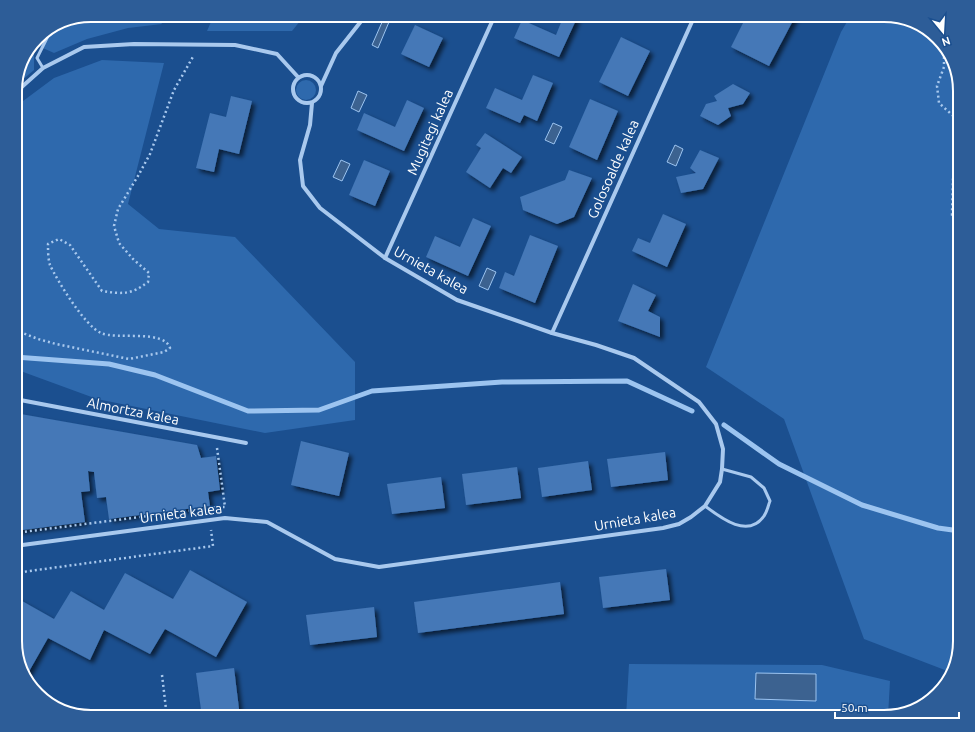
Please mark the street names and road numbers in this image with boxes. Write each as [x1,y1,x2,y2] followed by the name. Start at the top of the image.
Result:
[404,87,456,177] street label: Mugitegi kalea
[584,117,642,221] street label: Golosoalde kalea
[391,243,471,297] street label: Urnieta kalea
[86,394,180,428] street label: Almortza kalea
[139,500,223,526] street label: Urnieta kalea
[593,504,677,534] street label: Urnieta kalea

